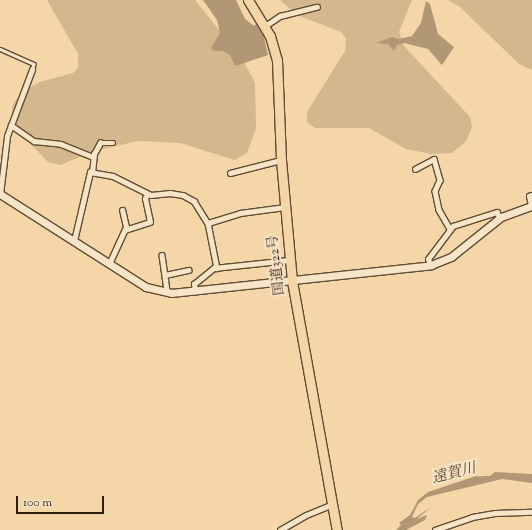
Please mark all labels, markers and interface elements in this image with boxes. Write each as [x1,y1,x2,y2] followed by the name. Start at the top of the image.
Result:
[265,234,289,296] street label: 国道322号
[430,460,478,488] water label: 遠賀川
[18,488,106,514] scale bar
[23,494,52,512] text: 100 m

